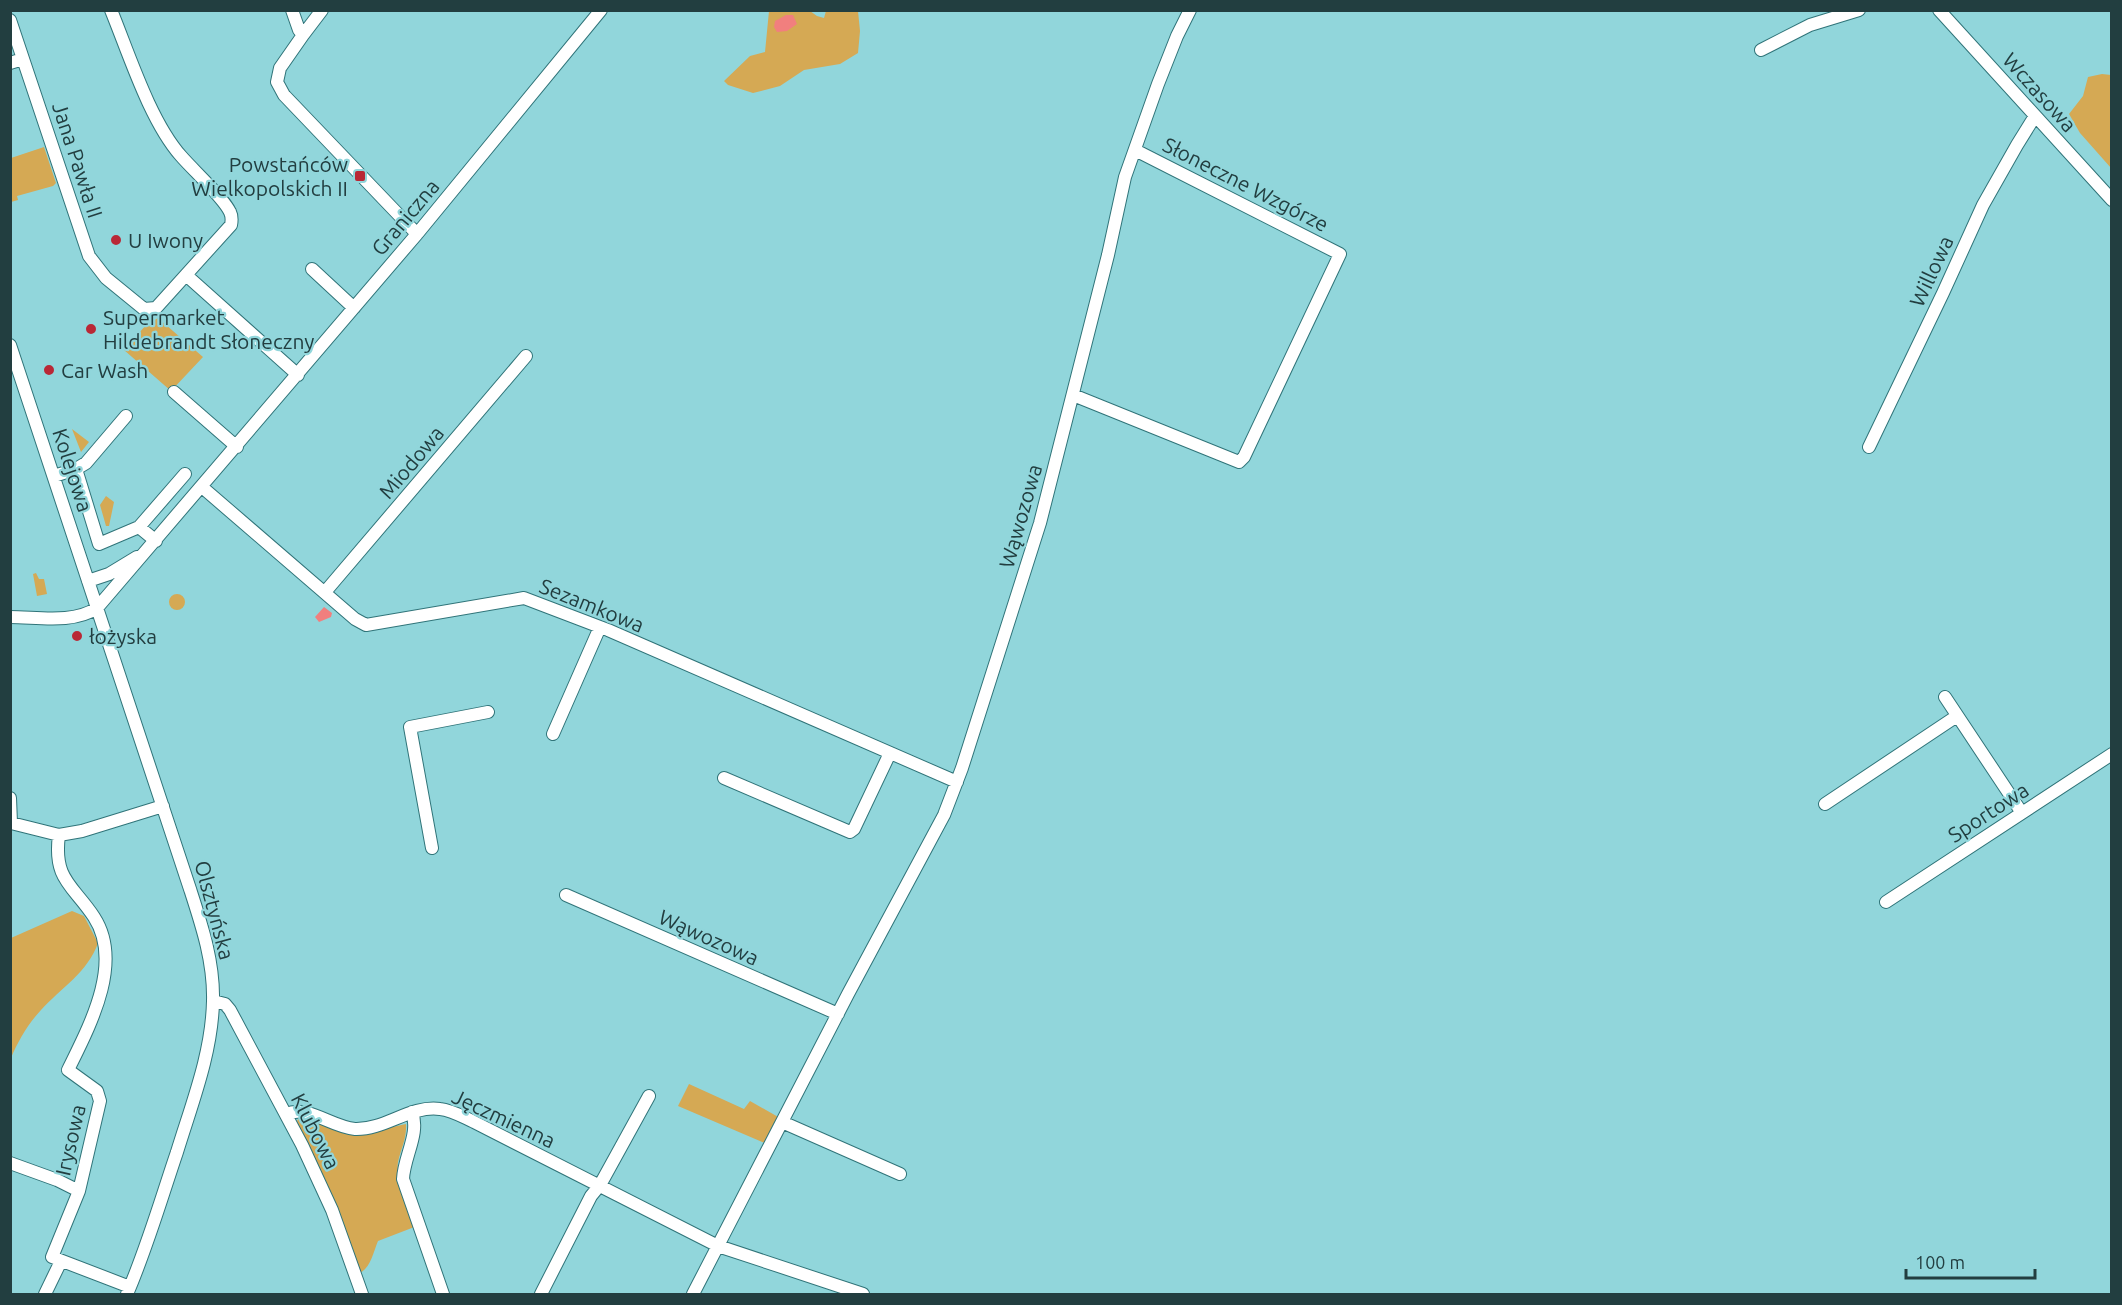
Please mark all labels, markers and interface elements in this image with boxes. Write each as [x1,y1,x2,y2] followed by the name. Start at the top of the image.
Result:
[1998,48,2082,136] street label: Wczasowa
[48,99,108,221] street label: Jana Pawła II
[1159,132,1333,236] street label: Słoneczne Wzgórze
[191,152,348,200] place label: Powstańców Wielkopolskich II
[353,169,367,183] marker: Powstańców Wielkopolskich II
[366,174,444,260] street label: Graniczna
[128,228,203,252] place label: U Iwony
[1904,232,1958,310] street label: Willowa
[109,233,123,247] marker: U Iwony
[103,305,314,353] place label: Supermarket Hildebrandt Słoneczny
[84,322,98,336] marker: Supermarket Hildebrandt Słoneczny
[61,358,148,382] place label: Car Wash
[42,363,56,377] marker: Car Wash
[374,421,448,503] street label: Miodowa
[48,425,98,515] street label: Kolejowa
[994,461,1046,571] street label: Wąwozowa
[536,573,648,637] street label: Sezamkowa
[89,624,157,648] place label: łożyska
[70,629,84,643] marker: łożyska
[1943,777,2033,847] street label: Sportowa
[190,858,240,962] street label: Olsztyńska
[655,904,763,970] street label: Wąwozowa
[449,1084,559,1152] street label: Jęczmienna
[287,1089,345,1173] street label: Klubowa
[50,1102,90,1178] street label: Irysowa
[1906,1242,2035,1280] scale bar
[1915,1252,1965,1272] text: 100 m

